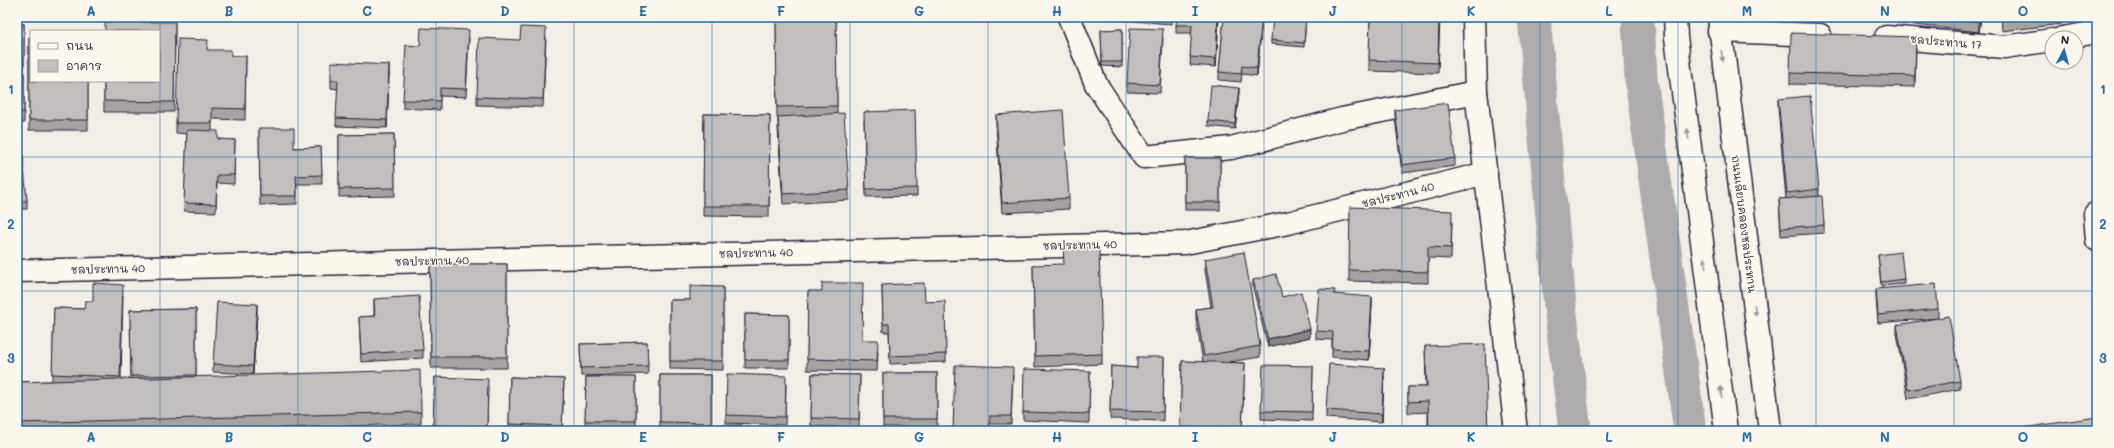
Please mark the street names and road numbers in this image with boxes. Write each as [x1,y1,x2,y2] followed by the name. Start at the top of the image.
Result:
[1910,31,1982,52] street label: ชลประทาน 17
[1729,154,1761,294] street label: ถนนเลียบคลองชลประทาน
[1360,178,1436,211] street label: ชลประทาน 40
[1043,236,1117,253] street label: ชลประทาน 40
[719,244,793,261] street label: ชลประทาน 40
[395,252,469,269] street label: ชลประทาน 40
[71,260,145,277] street label: ชลประทาน 40

